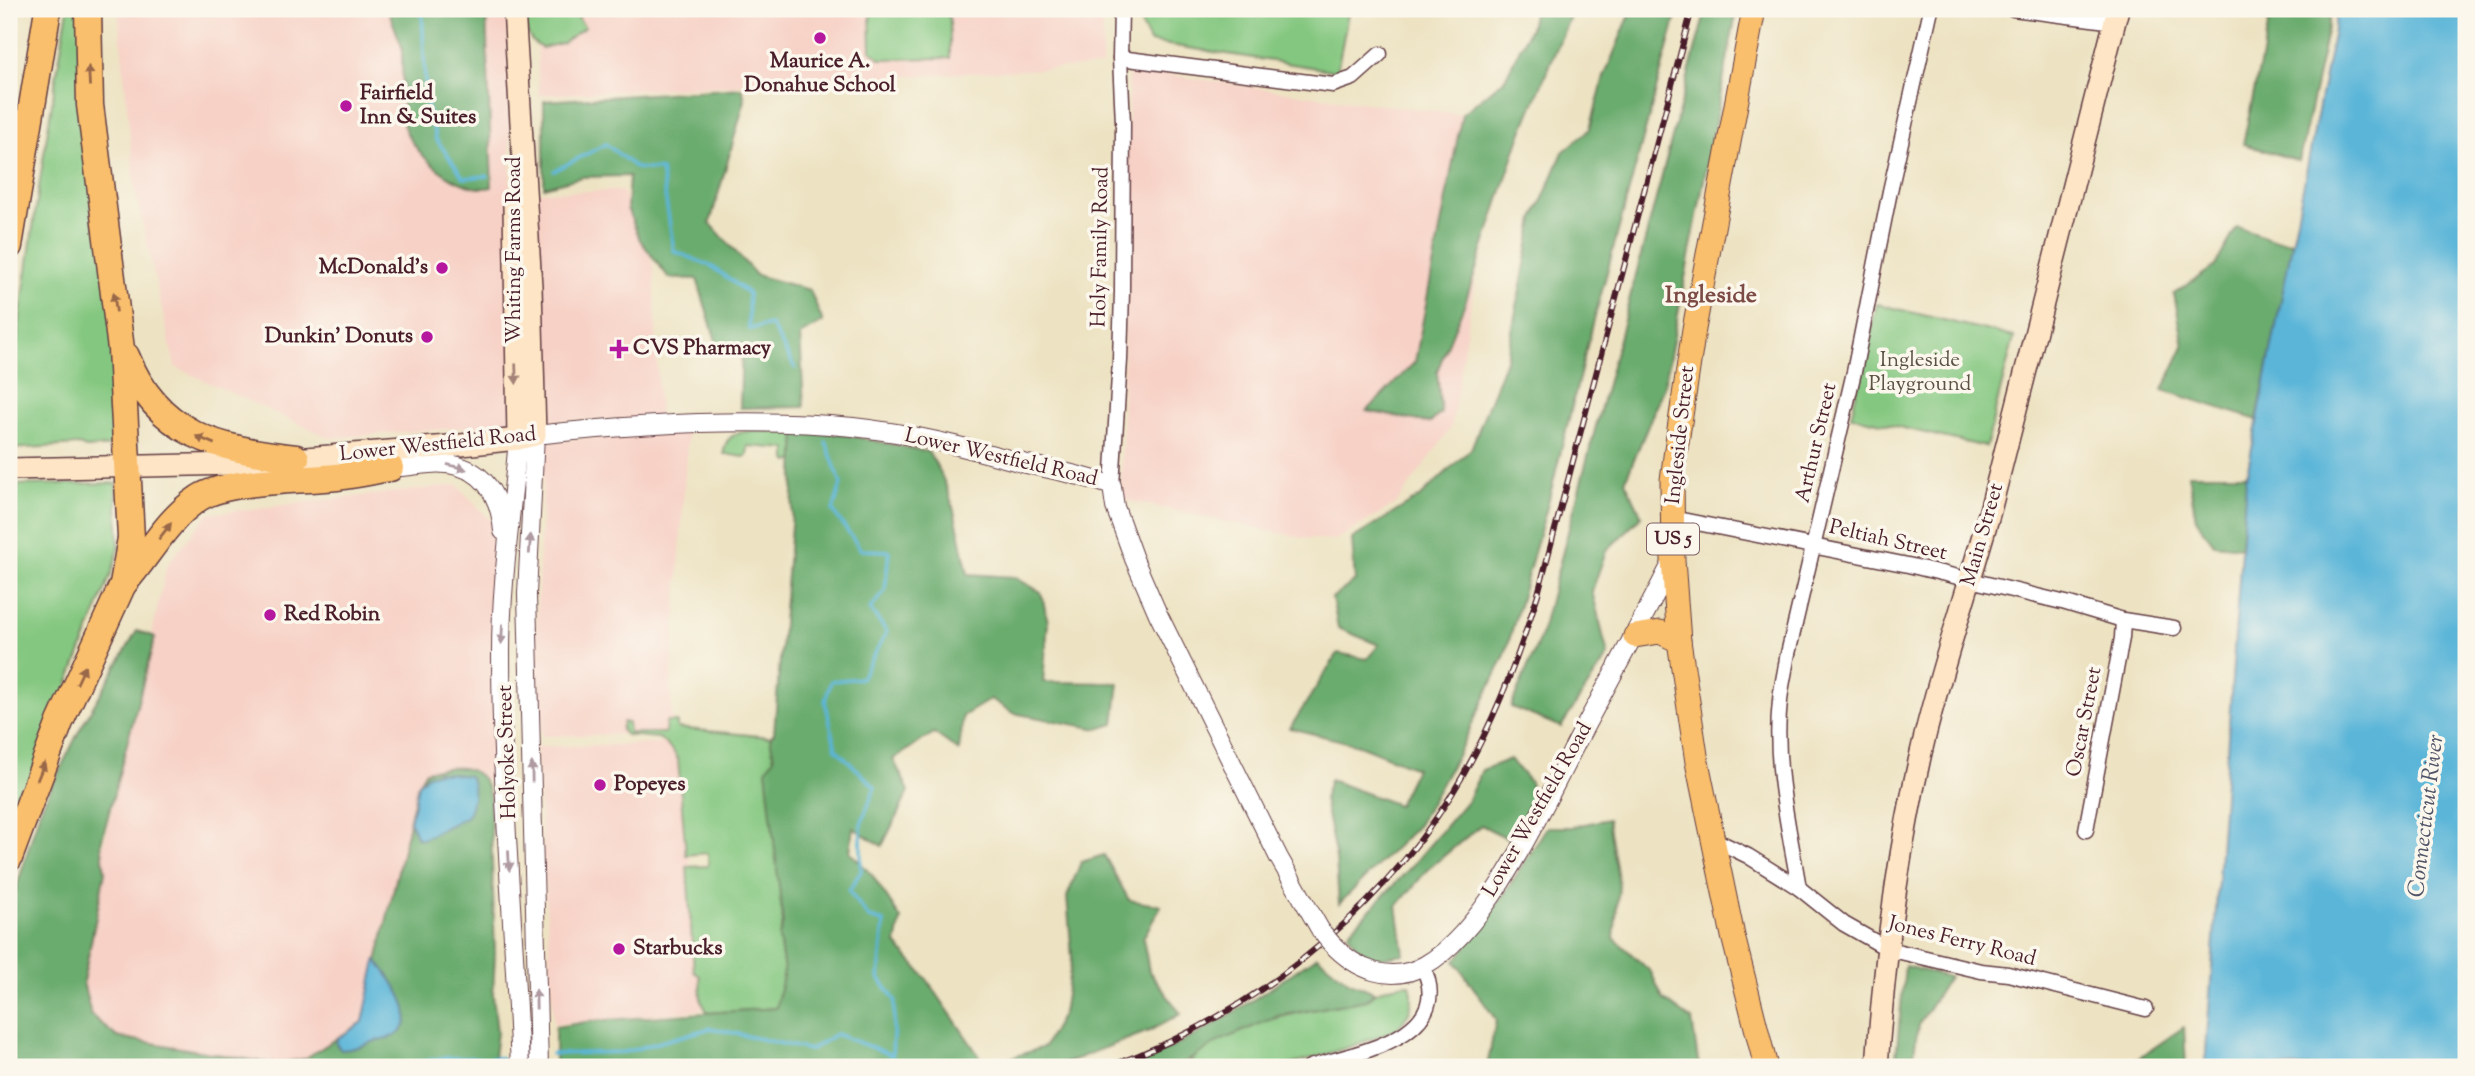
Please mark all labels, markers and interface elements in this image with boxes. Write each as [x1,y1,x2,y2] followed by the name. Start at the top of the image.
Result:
[812,30,828,46] marker: Maurice A. Donahue School
[744,47,896,101] place label: Maurice A. Donahue School
[83,65,94,87] one-way arrow
[360,79,476,133] place label: Fairfield Inn & Suites
[338,98,354,114] marker: Fairfield Inn & Suites
[500,156,530,344] street label: Whiting Farms Road
[1085,166,1117,328] street label: Holy Family Road
[319,253,428,283] place label: McDonald's
[434,260,450,276] marker: McDonald's
[1665,279,1757,313] district label: Ingleside
[110,291,121,313] one-way arrow
[265,322,413,352] place label: Dunkin' Donuts
[419,329,435,345] marker: Dunkin' Donuts
[633,334,771,364] place label: CVS Pharmacy
[611,341,627,357] marker: CVS Pharmacy
[1869,346,1972,400] park label: Ingleside Playground
[510,363,522,385] one-way arrow
[1659,364,1703,506] street label: Ingleside Street
[1789,380,1845,506] street label: Arthur Street
[338,420,538,470] street label: Lower Westfield Road
[901,421,1101,495] street label: Lower Westfield Road
[195,434,215,446] one-way arrow
[447,463,468,473] one-way arrow
[1954,480,2012,590] street label: Main Street
[1826,513,1950,569] street label: Peltiah Street
[158,522,173,540] one-way arrow
[1647,524,1699,554] road number: US 5
[524,533,535,555] one-way arrow
[284,600,381,630] place label: Red Robin
[262,607,278,623] marker: Red Robin
[496,623,507,645] one-way arrow
[2060,664,2110,780] street label: Oscar Street
[75,665,87,685] one-way arrow
[491,684,525,820] street label: Holyoke Street
[1476,717,1600,903] street label: Lower Westfield Road
[2401,733,2453,899] water label: Connecticut River
[526,760,538,782] one-way arrow
[36,761,47,782] one-way arrow
[614,770,685,800] place label: Popeyes
[592,777,608,793] marker: Popeyes
[503,851,514,873] one-way arrow
[1884,909,2039,975] street label: Jones Ferry Road
[633,934,722,964] place label: Starbucks
[611,941,627,957] marker: Starbucks
[531,988,542,1010] one-way arrow

